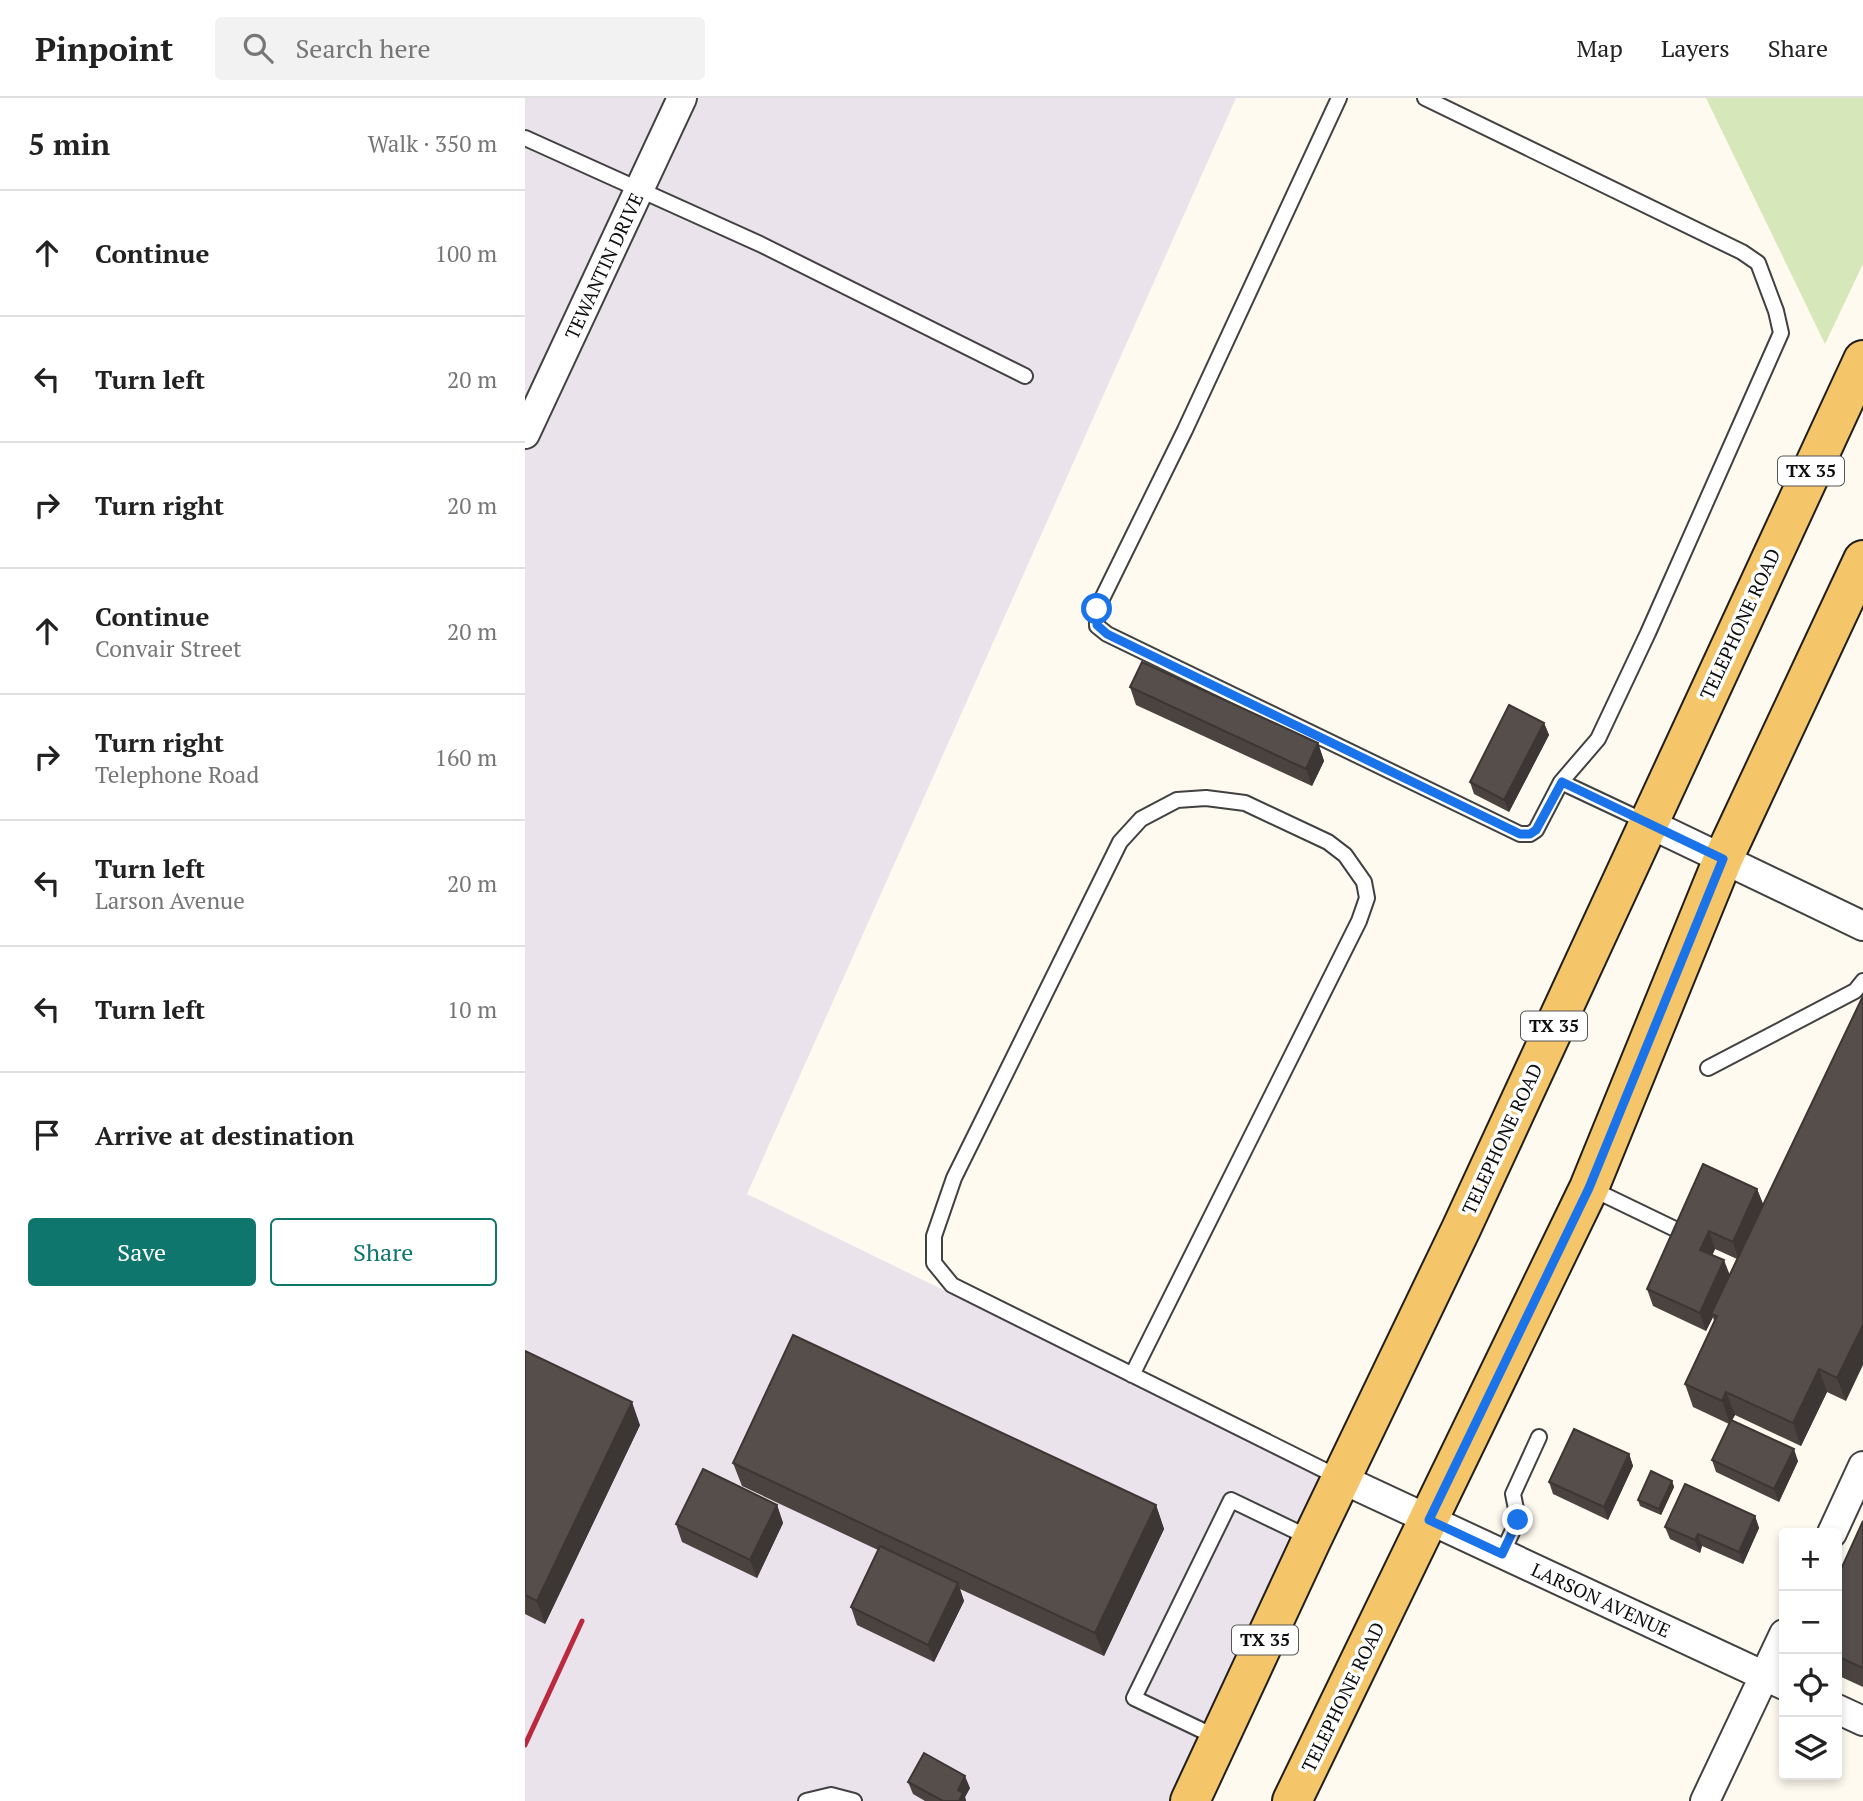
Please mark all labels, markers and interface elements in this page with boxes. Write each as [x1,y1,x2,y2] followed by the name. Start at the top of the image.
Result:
[215,17,705,80] search box
[35,27,173,70] text: Pinpoint
[239,29,277,67] icon: search
[295,31,431,65] text: Search here
[1576,32,1623,64] text: Map
[1661,32,1730,64] text: Layers
[1768,32,1828,64] text: Share
[28,124,110,164] text: 5 min
[368,128,497,159] text: Walk · 350 m
[559,188,648,343] street label: TEWANTIN DRIVE
[28,234,66,272] icon: ahead
[95,236,209,270] text: Continue
[435,238,497,269] text: 100 m
[28,360,66,398] icon: left
[95,362,205,396] text: Turn left
[447,364,497,395] text: 20 m
[1778,456,1844,486] road number: TX 35
[28,486,66,524] icon: right
[95,488,224,522] text: Turn right
[447,490,497,521] text: 20 m
[1694,544,1786,703] street label: TELEPHONE ROAD
[1081,593,1112,624] route start
[95,599,209,633] text: Continue
[28,612,66,650] icon: ahead
[447,616,497,647] text: 20 m
[95,633,242,664] text: Convair Street
[95,725,224,759] text: Turn right
[28,738,66,776] icon: right
[435,742,497,773] text: 160 m
[95,759,259,790] text: Telephone Road
[95,851,205,885] text: Turn left
[28,864,66,902] icon: left
[447,868,497,899] text: 20 m
[95,885,245,916] text: Larson Avenue
[28,990,66,1028] icon: left
[95,992,205,1026] text: Turn left
[447,994,497,1025] text: 10 m
[1521,1012,1587,1041] road number: TX 35
[1456,1059,1548,1218] street label: TELEPHONE ROAD
[28,1116,66,1154] icon: arrive
[95,1118,354,1152] text: Arrive at destination
[28,1218,256,1286] button: Save
[270,1218,497,1286] button: Share
[1502,1504,1533,1535] route end
[1779,1528,1842,1780] map controls
[1779,1528,1842,1591] button: +
[1528,1556,1675,1643] street label: LARSON AVENUE
[1779,1591,1842,1654] button: −
[1295,1618,1390,1776] street label: TELEPHONE ROAD
[1232,1625,1298,1654] road number: TX 35
[1779,1654,1842,1717] button: locate
[1779,1717,1842,1780] button: layers

